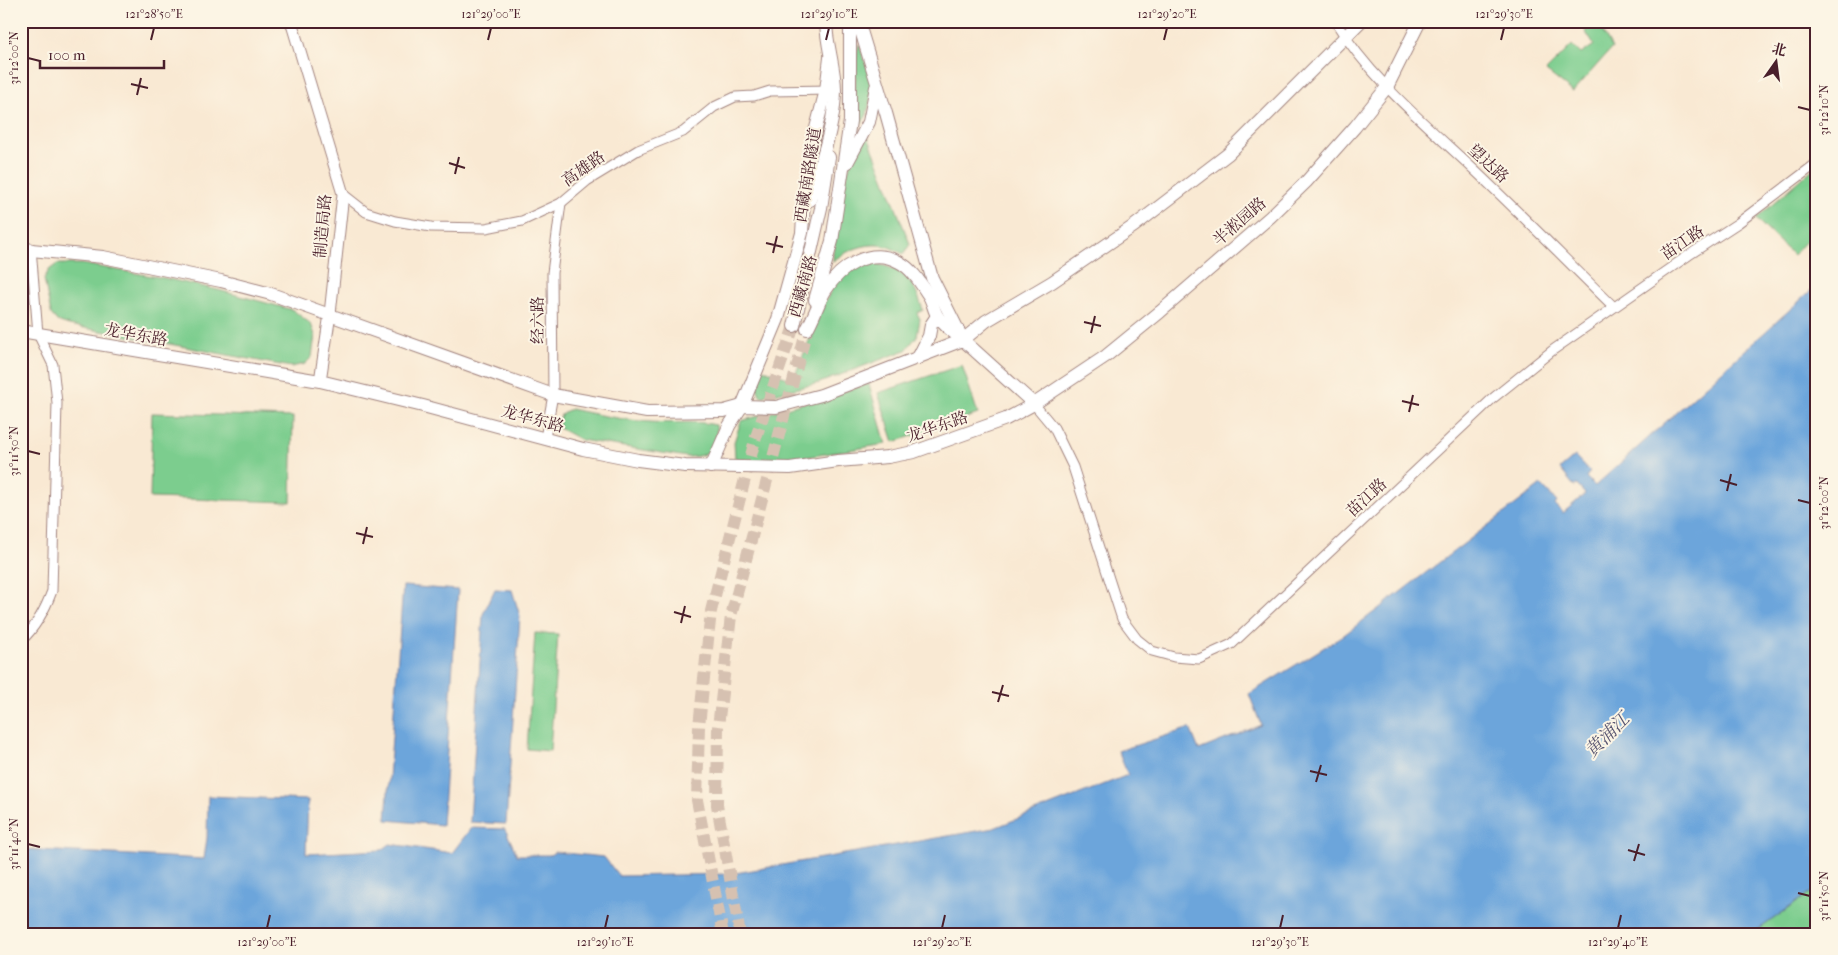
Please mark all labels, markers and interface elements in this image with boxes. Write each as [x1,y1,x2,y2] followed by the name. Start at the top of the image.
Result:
[125,7,183,21] text: 121°28'50"E
[461,7,521,21] text: 121°29'00"E
[801,7,857,21] text: 121°29'10"E
[1138,7,1196,21] text: 121°29'20"E
[1475,7,1533,21] text: 121°29'30"E
[7,31,21,85] text: 31°12'00"N
[40,38,164,70] scale bar
[1750,38,1800,88] north arrow
[1770,40,1788,60] text: 北
[48,46,86,64] text: 100 m
[1817,84,1831,136] text: 31°12'10"N
[791,126,824,224] street label: 西藏南路隧道
[1465,140,1513,187] street label: 望达路
[558,147,608,190] street label: 高雄路
[310,193,335,259] street label: 制造局路
[1209,193,1270,250] street label: 半淞园路
[1657,221,1707,264] street label: 苗江路
[785,253,820,320] street label: 西藏南路
[528,296,547,344] street label: 经六路
[103,320,169,349] street label: 龙华东路
[499,401,566,436] street label: 龙华东路
[904,407,971,446] street label: 龙华东路
[7,426,21,476] text: 31°11'50"N
[1342,474,1390,521] street label: 苗江路
[1817,476,1831,530] text: 31°12'00"N
[1581,707,1636,762] water label: 黄浦江
[7,818,21,870] text: 31°11'40"N
[1817,871,1831,921] text: 31°11'50"N
[237,935,297,949] text: 121°29'00"E
[577,935,633,949] text: 121°29'10"E
[913,935,971,949] text: 121°29'20"E
[1251,935,1309,949] text: 121°29'30"E
[1588,935,1648,949] text: 121°29'40"E

